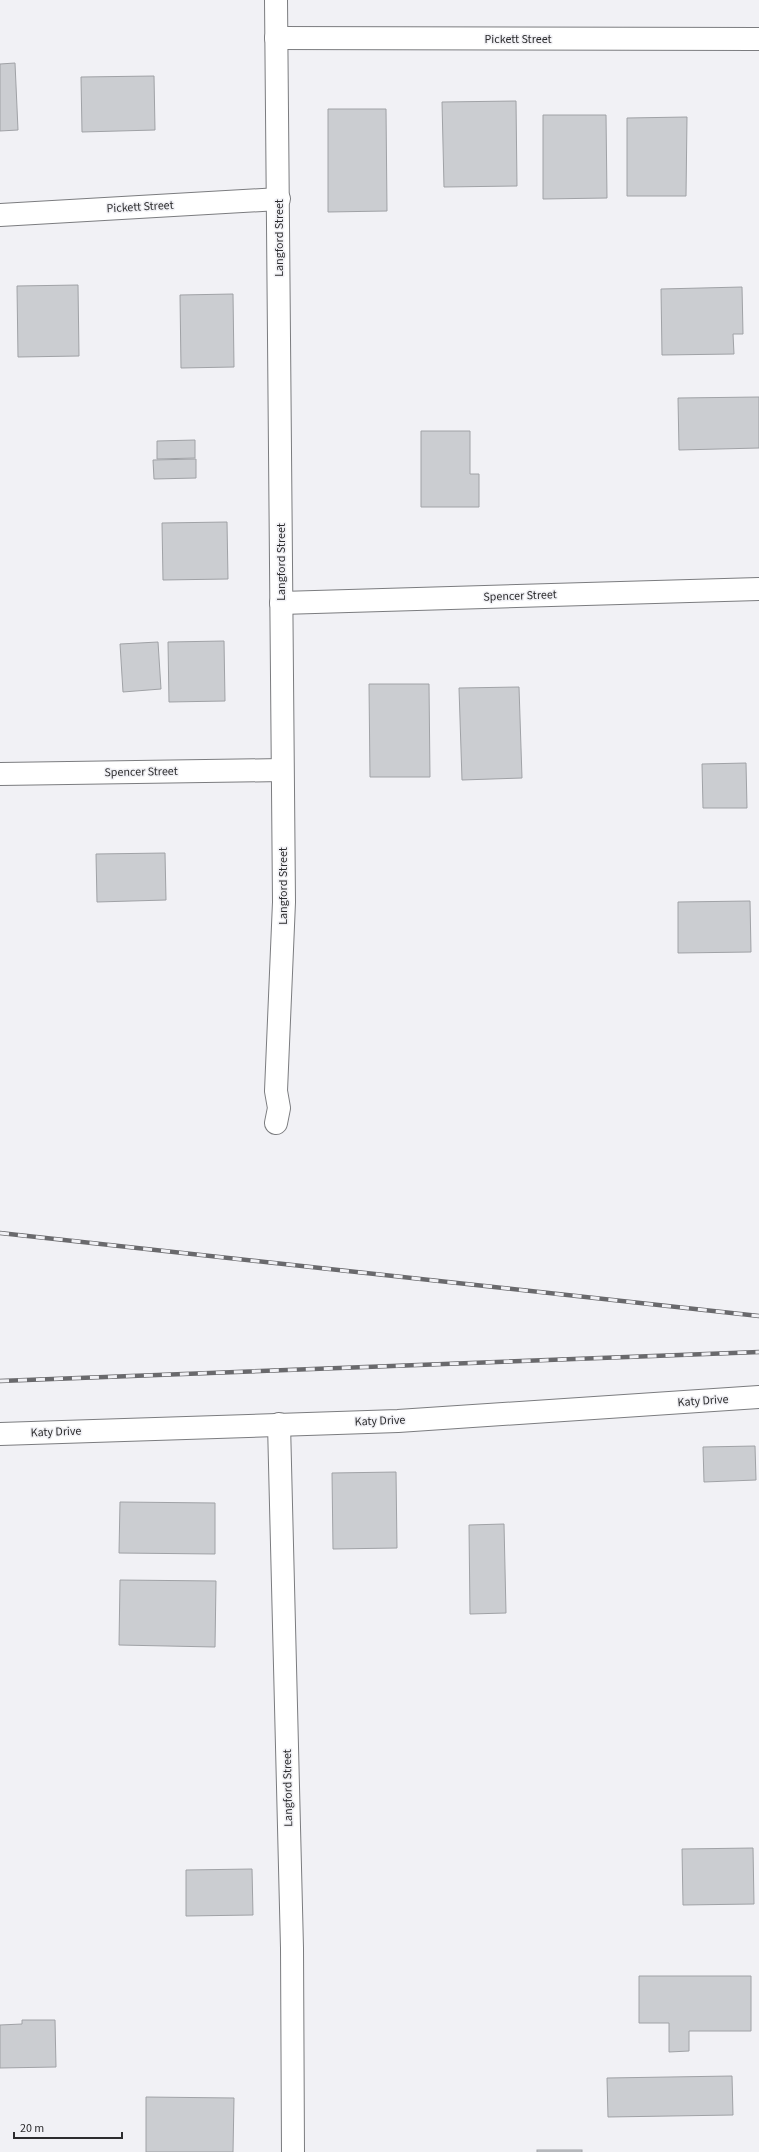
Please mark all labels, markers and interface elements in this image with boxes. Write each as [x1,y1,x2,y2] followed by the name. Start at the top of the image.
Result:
[484,31,552,48] street label: Pickett Street
[106,197,174,217] street label: Pickett Street
[271,199,288,277] street label: Langford Street
[273,523,290,601] street label: Langford Street
[483,586,557,606] street label: Spencer Street
[104,763,178,781] street label: Spencer Street
[275,847,292,925] street label: Langford Street
[677,1391,729,1411] street label: Katy Drive
[354,1412,406,1430] street label: Katy Drive
[30,1423,82,1441] street label: Katy Drive
[279,1749,297,1827] street label: Langford Street
[14,2114,122,2140] scale bar
[20,2120,44,2137] text: 20 m

